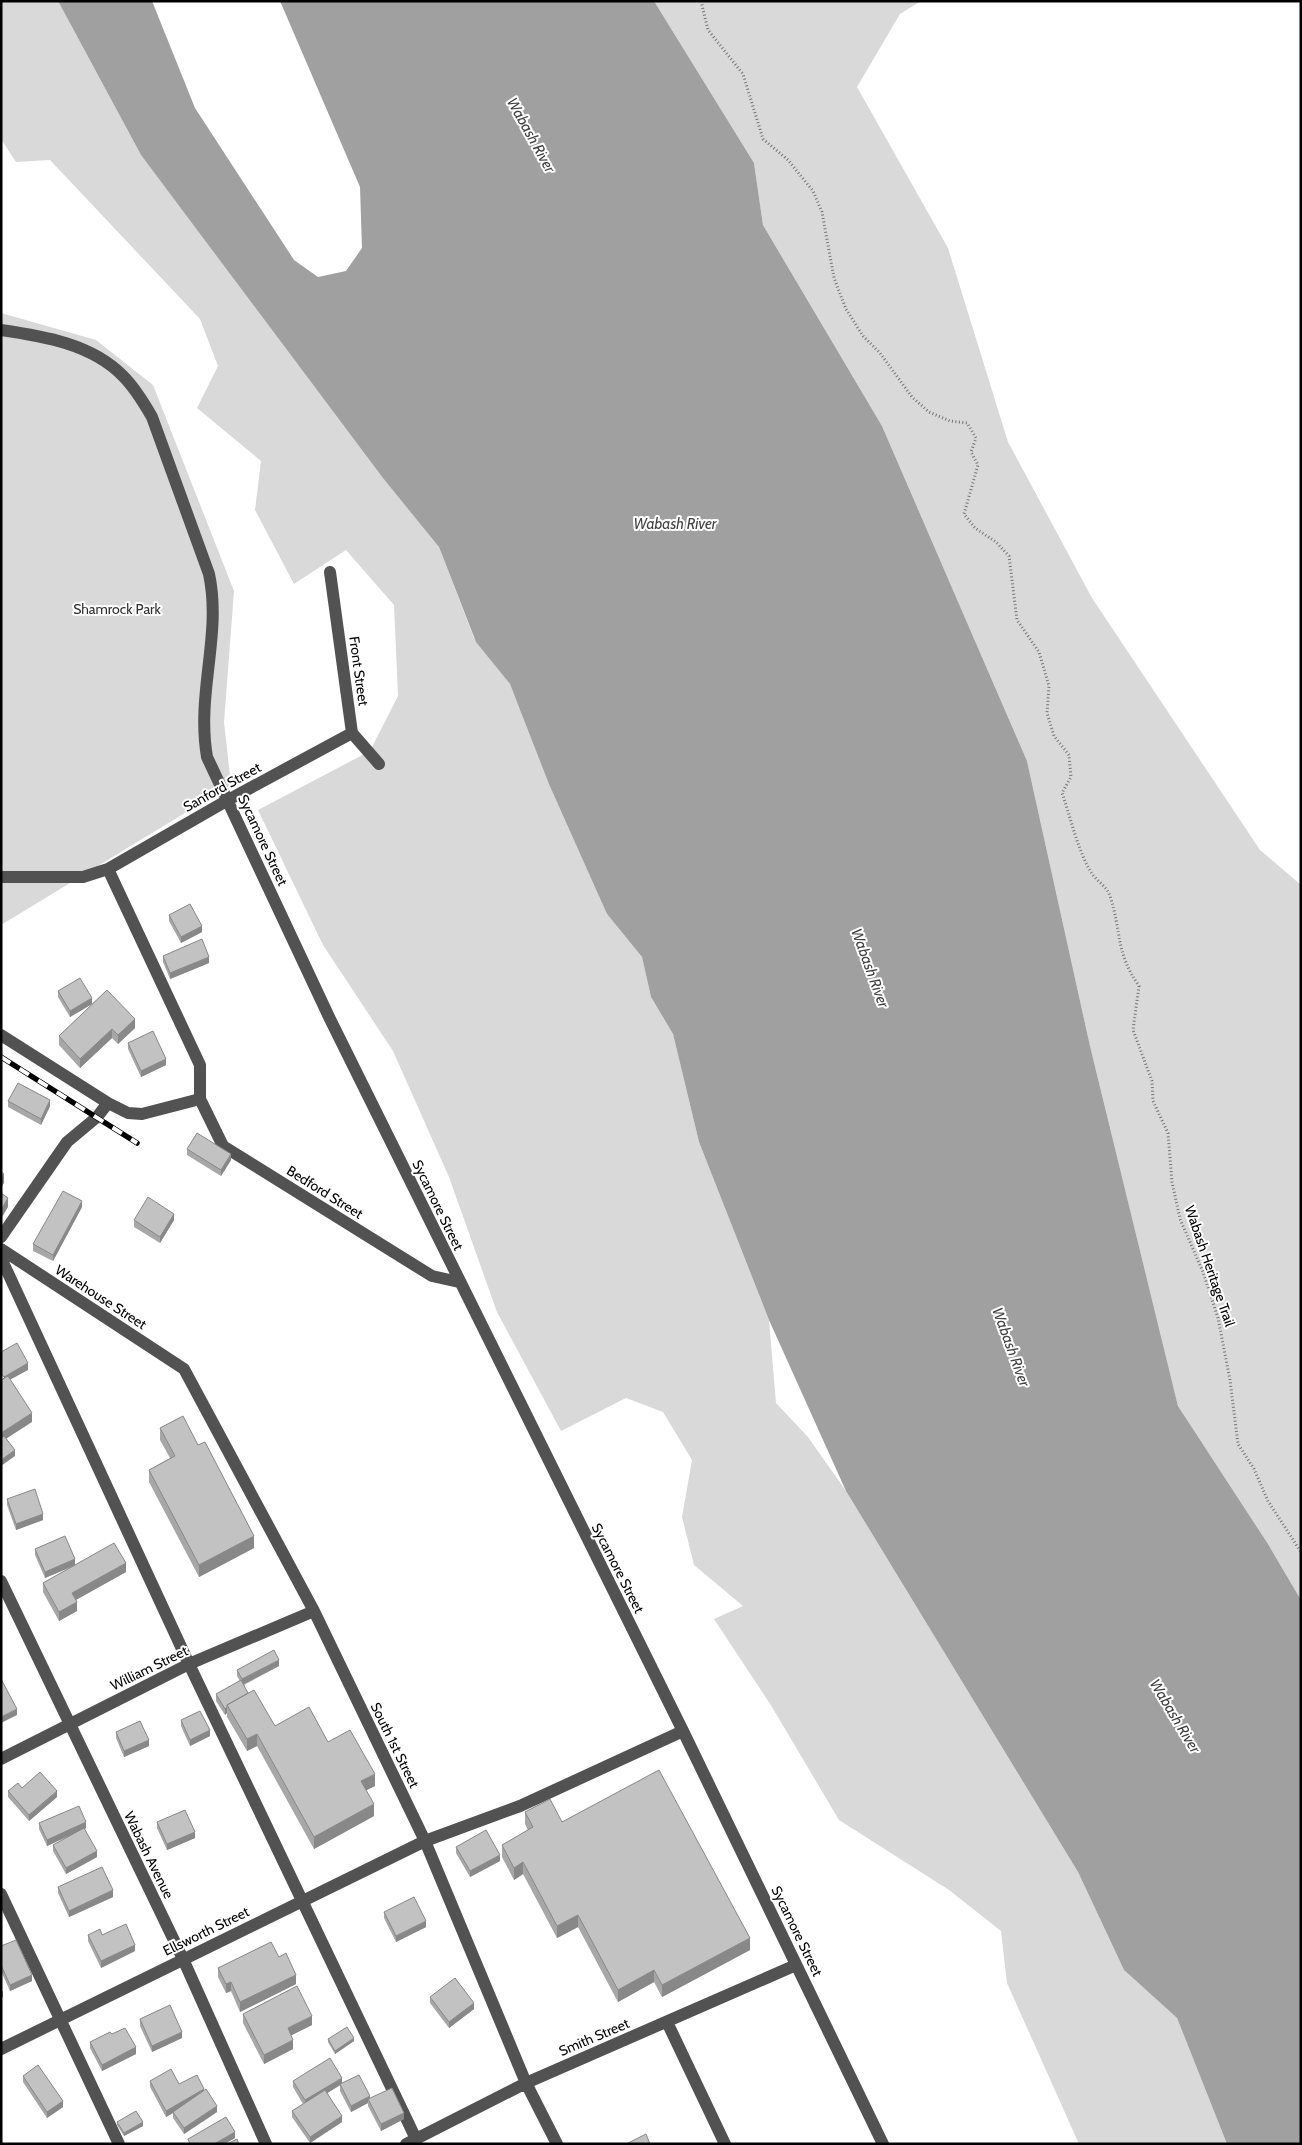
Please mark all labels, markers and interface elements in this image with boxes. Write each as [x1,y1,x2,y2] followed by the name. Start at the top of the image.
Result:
[503,94,560,177] water label: Wabash River
[634,515,718,533] water label: Wabash River
[73,600,162,618] park label: Shamrock Park
[345,635,373,707] street label: Front Street
[180,758,264,816] street label: Sanford Street
[234,792,292,889] street label: Sycamore Street
[847,926,893,1011] water label: Wabash River
[408,1157,468,1253] street label: Sycamore Street
[283,1161,367,1223] street label: Bedford Street
[1181,1203,1239,1330] street label: Wabash Heritage Trail
[52,1261,150,1333] street label: Warehouse Street
[988,1305,1034,1390] water label: Wabash River
[588,1520,648,1616] street label: Sycamore Street
[107,1641,191,1694] street label: William Street
[1146,1676,1205,1757] water label: Wabash River
[367,1699,424,1791] street label: South 1st Street
[120,1808,178,1902] street label: Wabash Avenue
[767,1883,827,1979] street label: Sycamore Street
[160,1902,252,1960] street label: Ellsworth Street
[556,2014,632,2060] street label: Smith Street

